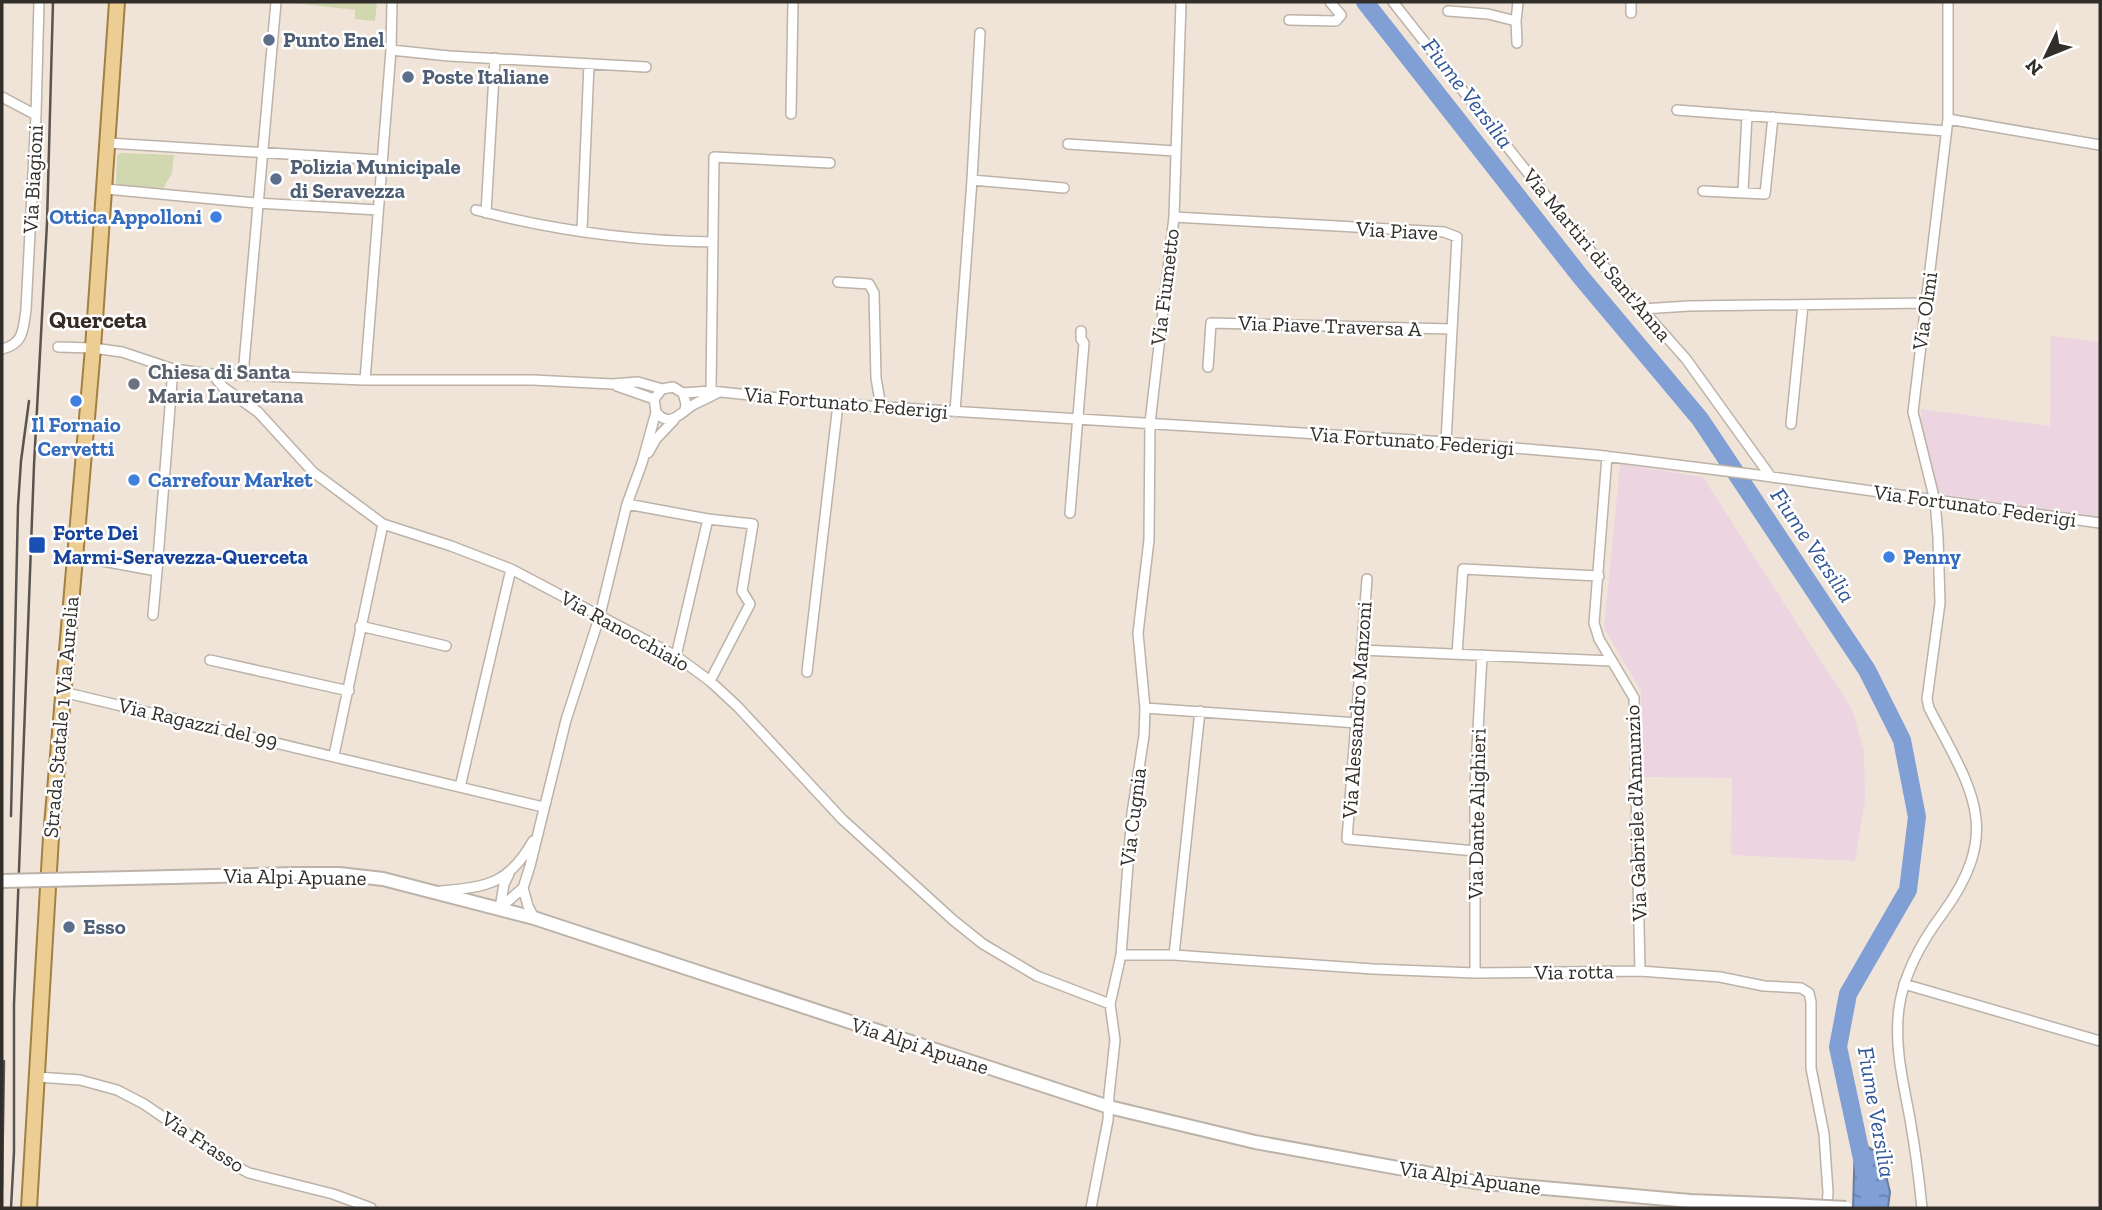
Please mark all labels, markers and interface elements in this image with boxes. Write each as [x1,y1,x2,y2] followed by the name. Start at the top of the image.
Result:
[2011,21,2081,91] north arrow
[283,27,385,52] place label: Punto Enel
[261,32,277,48] marker: Punto Enel
[1416,32,1520,154] water label: Fiume Versilia
[2021,54,2047,80] text: N
[422,64,549,89] place label: Poste Italiane
[400,69,416,85] marker: Poste Italiane
[17,124,48,235] street label: Via Biagioni
[290,154,461,203] place label: Polizia Municipale di Seravezza
[1517,162,1677,346] street label: Via Martiri di Sant'Anna
[268,171,284,187] marker: Polizia Municipale di Seravezza
[49,204,202,229] place label: Ottica Appolloni
[208,209,224,225] marker: Ottica Appolloni
[1355,216,1439,245] street label: Via Piave
[1145,227,1184,348] street label: Via Fiumetto
[1907,270,1942,353] street label: Via Olmi
[49,305,147,334] district label: Querceta
[1237,310,1423,341] street label: Via Piave Traversa A
[148,359,304,408] place label: Chiesa di Santa Maria Lauretana
[126,376,142,392] marker: Chiesa di Santa Maria Lauretana
[742,381,949,424] street label: Via Fortunato Federigi
[68,393,84,409] marker: Il Fornaio Cervetti
[31,412,121,461] place label: Il Fornaio Cervetti
[1308,421,1515,460] street label: Via Fortunato Federigi
[148,467,313,492] place label: Carrefour Market
[126,472,142,488] marker: Carrefour Market
[1871,479,2078,532] street label: Via Fortunato Federigi
[1764,482,1862,608] water label: Fiume Versilia
[53,520,308,569] place label: Forte Dei Marmi-Seravezza-Querceta
[27,535,47,555] marker: Forte Dei Marmi-Seravezza-Querceta
[1903,544,1961,569] place label: Penny
[1881,549,1897,565] marker: Penny
[555,584,694,676] street label: Via Ranocchiaio
[37,595,84,839] street label: Strada Statale 1 Via Aurelia
[1336,600,1377,820] street label: Via Alessandro Manzoni
[115,692,280,753] street label: Via Ragazzi del 99
[1619,704,1652,923] street label: Via Gabriele d'Annunzio
[1462,728,1490,901] street label: Via Dante Alighieri
[1114,766,1151,869] street label: Via Cugnia
[222,863,367,890] street label: Via Alpi Apuane
[83,914,126,939] place label: Esso
[61,919,77,935] marker: Esso
[1533,958,1614,985] street label: Via rotta
[847,1011,992,1080] street label: Via Alpi Apuane
[1852,1044,1902,1180] water label: Fiume Versilia
[156,1105,249,1178] street label: Via Frasso
[1397,1155,1543,1200] street label: Via Alpi Apuane

